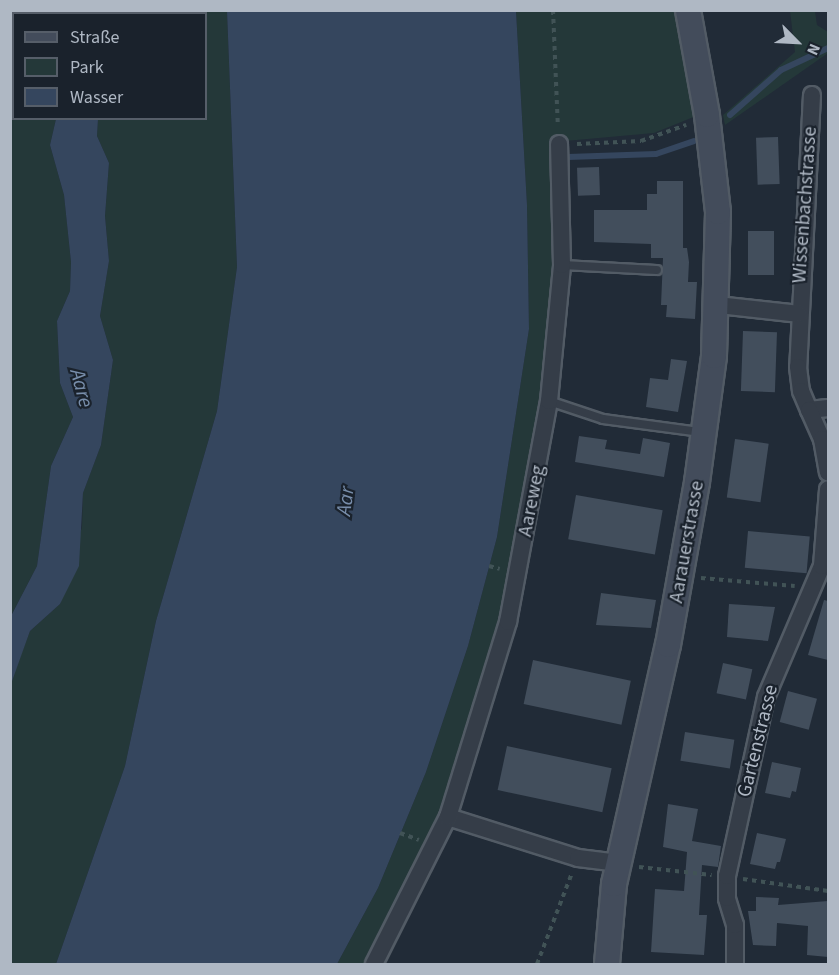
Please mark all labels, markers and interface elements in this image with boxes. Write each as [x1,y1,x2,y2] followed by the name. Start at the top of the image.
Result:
[12,12,207,120] legend
[767,12,827,72] north arrow
[70,25,119,50] text: Straße
[801,40,826,59] text: N
[70,55,104,80] text: Park
[70,85,123,110] text: Wasser
[788,126,822,284] street label: Wissenbachstrasse
[65,366,99,410] water label: Aare
[513,463,551,539] street label: Aareweg
[664,479,710,605] street label: Aarauerstrasse
[331,485,359,517] water label: Aar
[732,682,784,800] street label: Gartenstrasse

